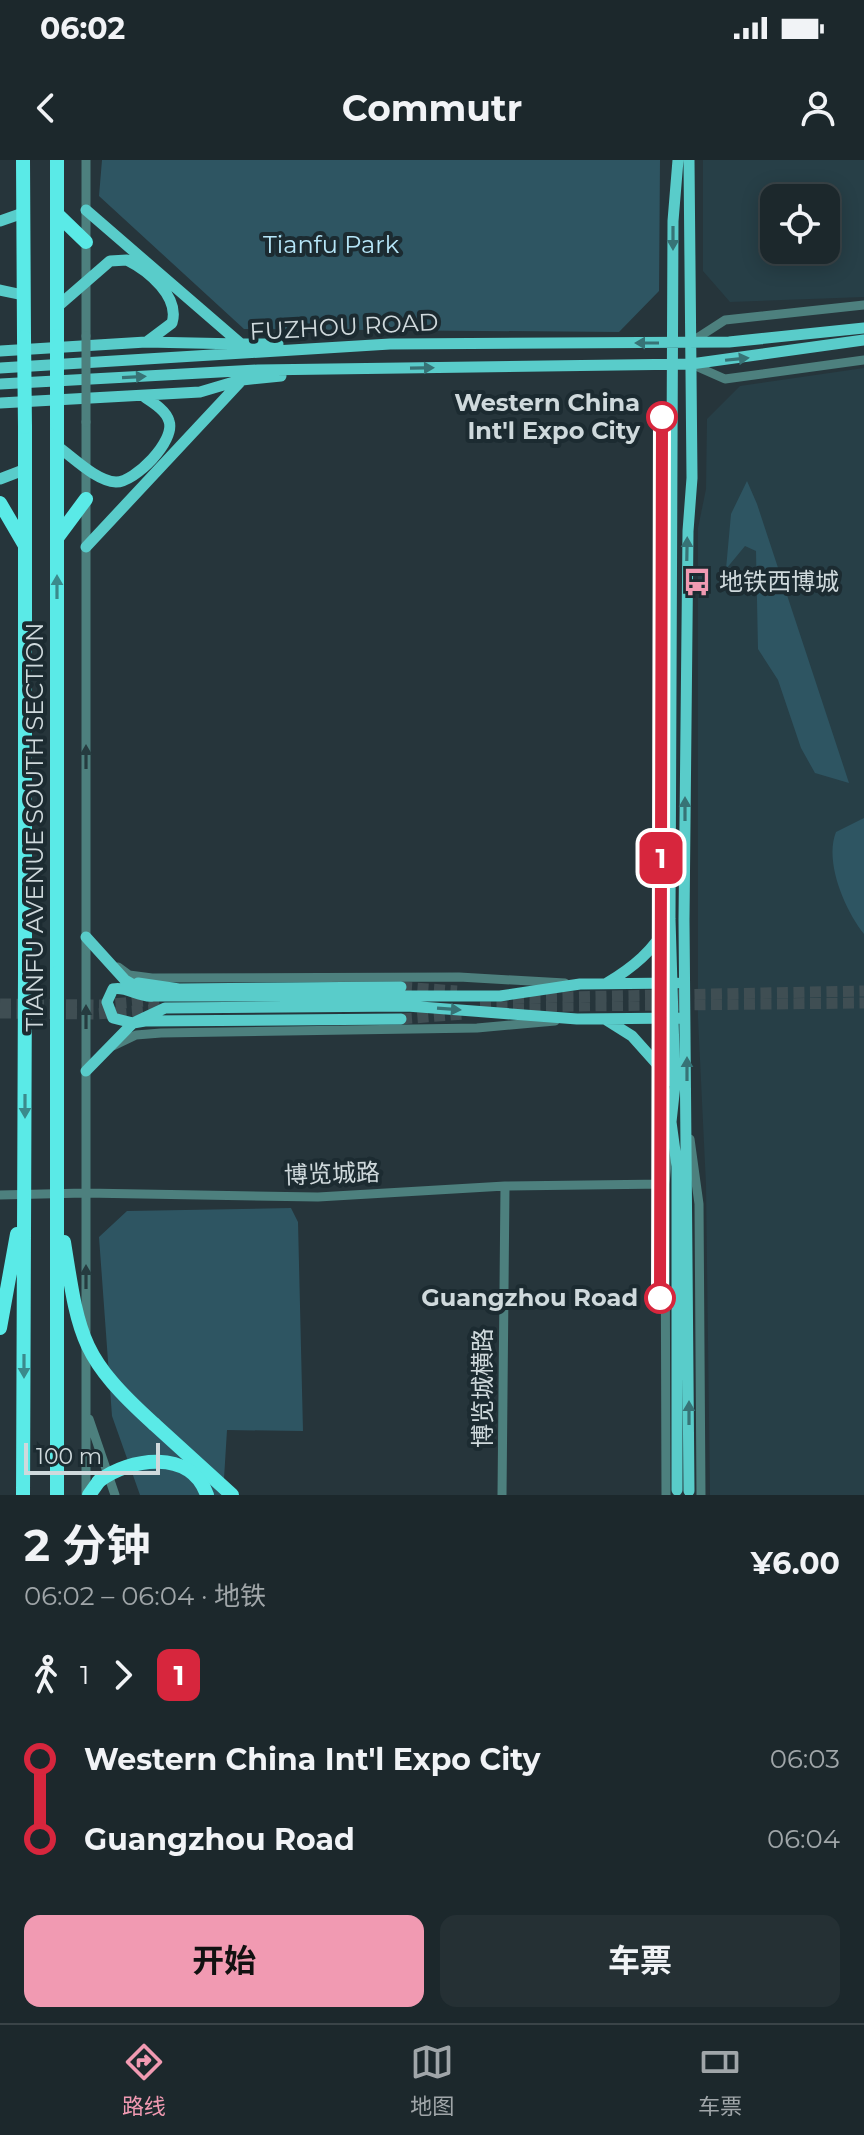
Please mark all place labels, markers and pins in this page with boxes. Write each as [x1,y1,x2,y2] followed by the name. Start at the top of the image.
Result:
[454,388,641,445] place label: Western China Int'l Expo City
[647,402,677,432] marker: Western China Int'l Expo City
[682,567,712,597] bus stop icon: 地铁西博城
[719,567,839,596] place label: 地铁西博城
[421,1283,638,1312] place label: Guangzhou Road
[645,1283,675,1313] marker: Guangzhou Road

